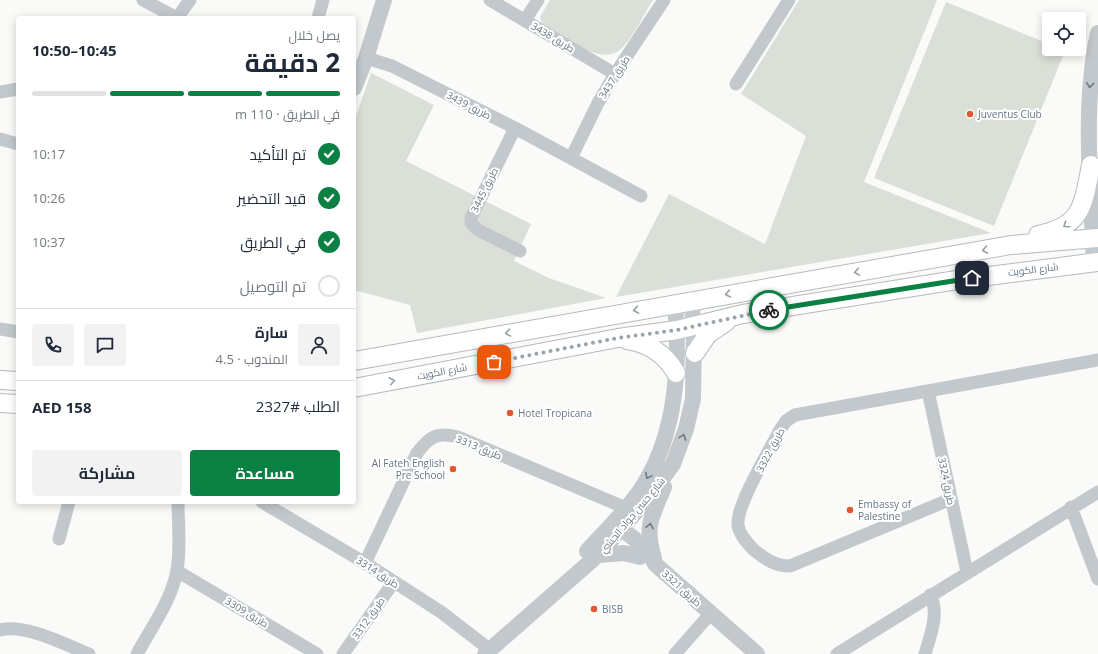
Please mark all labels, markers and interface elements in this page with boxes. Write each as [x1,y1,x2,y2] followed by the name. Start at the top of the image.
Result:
[1042,12,1086,56] map controls
[1042,12,1086,56] button: locate
[529,19,577,55] street label: طريق 3438
[288,26,340,44] text: يصل خلال
[32,40,117,60] text: 10:45–10:50
[245,44,340,80] text: 2 دقيقة
[595,53,633,101] street label: طريق 3437
[1086,82,1095,88] one-way arrow
[444,88,494,122] street label: طريق 3439
[235,105,340,123] text: في الطريق · 110 m
[977,107,1042,121] place label: Juventus Club
[965,109,975,119] marker: Juventus Club
[318,143,340,165] icon: check
[249,144,306,164] text: تم التأكيد
[32,145,65,163] text: 10:17
[467,165,501,215] street label: طريق 3445
[318,187,340,209] icon: check
[237,188,306,208] text: قيد التحضير
[32,189,65,207] text: 10:26
[1063,220,1070,228] one-way arrow
[318,231,340,253] icon: check
[240,232,306,252] text: في الطريق
[32,233,65,251] text: 10:37
[982,245,988,254] one-way arrow
[1007,259,1059,279] street label: شارع الكويت
[955,261,989,295] pin
[853,267,860,276] one-way arrow
[961,267,983,289] icon: home
[240,276,306,296] text: تم التوصيل
[725,289,732,298] one-way arrow
[749,290,789,330] courier
[758,299,780,321] icon: bike
[633,306,639,314] one-way arrow
[255,322,288,342] text: سارة
[32,324,74,366] button: phone
[84,324,126,366] button: chat
[298,324,340,366] button: person
[505,329,511,337] one-way arrow
[477,345,511,379] pin
[216,350,288,368] text: المندوب · 4.5
[483,351,505,373] icon: bag
[416,359,468,383] street label: شارع الكويت
[389,377,395,385] one-way arrow
[256,396,340,416] text: الطلب #2327
[32,397,91,417] text: AED 158
[518,406,592,420] place label: Hotel Tropicana
[505,408,515,418] marker: Hotel Tropicana
[752,425,788,475] street label: طريق 3322
[454,431,504,463] street label: طريق 3313
[678,434,687,441] one-way arrow
[32,450,182,496] button: مشاركة
[190,450,340,496] button: مساعدة
[372,456,445,482] place label: Al Fateh English Pre School
[935,456,959,506] street label: طريق 3324
[448,464,458,474] marker: Al Fateh English Pre School
[646,472,653,479] one-way arrow
[596,474,669,556] street label: شارع حسن جواد الجشي
[858,497,912,523] place label: Embassy of Palestine
[845,505,855,515] marker: Embassy of Palestine
[645,523,653,529] one-way arrow
[354,553,402,591] street label: طريق 3314
[659,567,705,609] street label: طريق 3321
[223,594,271,630] street label: طريق 3309
[348,594,388,642] street label: طريق 3312
[602,602,623,616] place label: BISB
[589,604,599,614] marker: BISB

